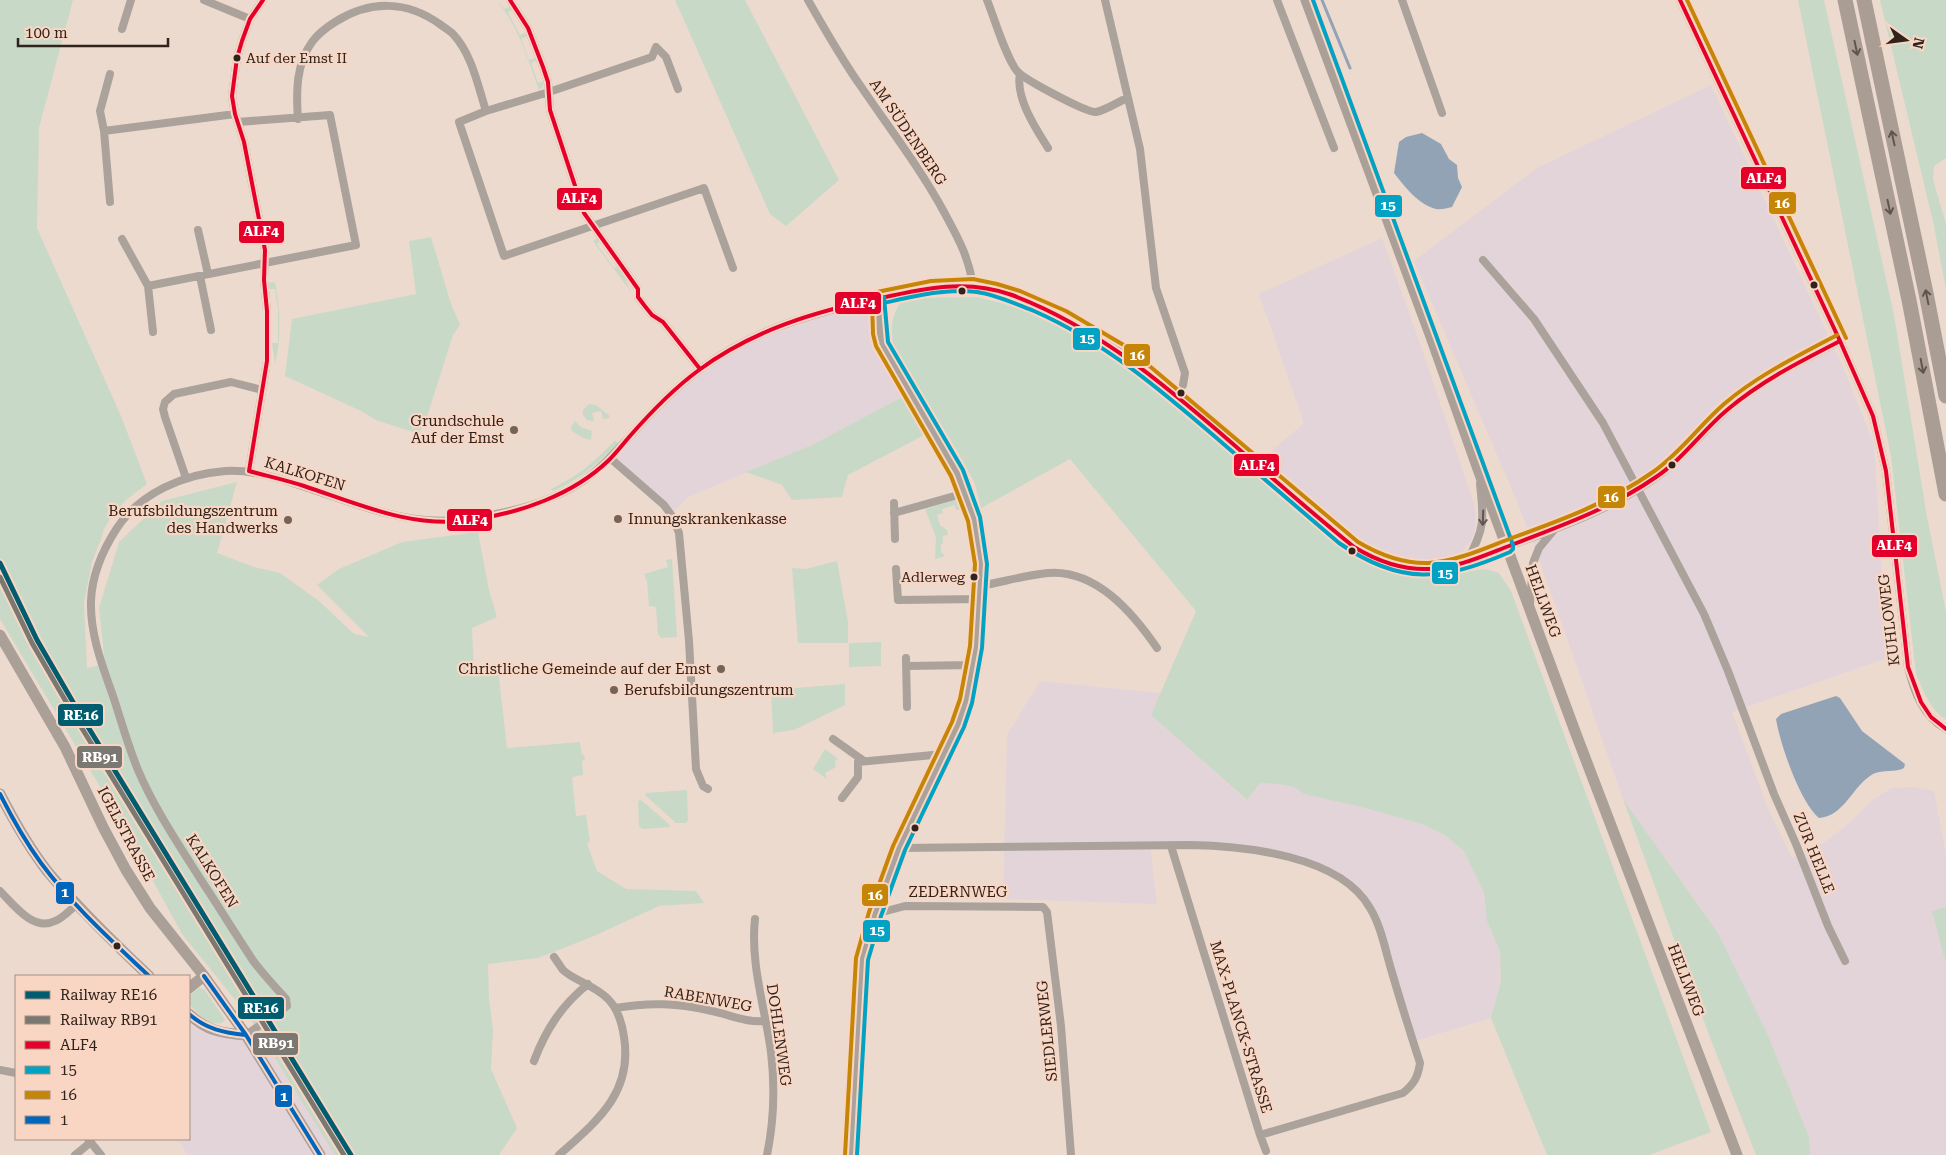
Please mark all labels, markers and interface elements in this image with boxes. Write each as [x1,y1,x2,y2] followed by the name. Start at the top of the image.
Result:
[18,15,168,47] scale bar
[1881,15,1931,65] north arrow
[25,24,68,42] text: 100 m
[1909,36,1928,51] text: N
[1851,39,1861,55] one-way arrow
[246,50,347,66] place label: Auf der Emst II
[232,53,242,63] marker: Auf der Emst II
[866,75,951,189] street label: AM SÜDENBERG
[1887,131,1897,147] one-way arrow
[1740,166,1787,190] line badge: ALF4
[1746,170,1782,186] text: ALF4
[556,187,603,211] line badge: ALF4
[561,190,597,206] text: ALF4
[1768,191,1797,215] line badge: 16
[1374,194,1403,218] line badge: 15
[1774,195,1790,211] text: 16
[1380,197,1396,213] text: 15
[1885,198,1894,214] one-way arrow
[238,220,285,244] line badge: ALF4
[243,223,279,239] text: ALF4
[1809,280,1819,290] unlabelled marker
[957,286,967,296] unlabelled marker
[1922,289,1931,305] one-way arrow
[834,291,882,315] line badge: ALF4
[840,295,876,311] text: ALF4
[1072,327,1101,351] line badge: 15
[1079,330,1095,346] text: 15
[1123,343,1151,367] line badge: 16
[1129,347,1145,363] text: 16
[1918,357,1928,373] one-way arrow
[1176,388,1186,398] unlabelled marker
[410,412,504,447] place label: Grundschule Auf der Emst
[508,424,520,436] marker: Grundschule Auf der Emst
[262,453,348,495] street label: KALKOFEN
[1233,453,1280,477] line badge: ALF4
[1239,457,1275,473] text: ALF4
[1667,460,1677,470] unlabelled marker
[1597,485,1626,509] line badge: 16
[1603,489,1619,505] text: 16
[108,502,278,537] place label: Berufsbildungszentrum des Handwerks
[446,508,493,532] line badge: ALF4
[628,510,787,528] place label: Innungskrankenkasse
[1478,510,1487,526] one-way arrow
[452,512,488,528] text: ALF4
[612,513,624,525] marker: Innungskrankenkasse
[282,514,294,526] marker: Berufsbildungszentrum des Handwerks
[1871,534,1918,558] line badge: ALF4
[1876,537,1912,553] text: ALF4
[1347,546,1357,556] unlabelled marker
[1431,561,1459,585] line badge: 15
[1521,562,1565,640] street label: HELLWEG
[1437,565,1453,581] text: 15
[901,569,965,585] place label: Adlerweg
[969,572,979,582] marker: Adlerweg
[1874,573,1904,667] street label: KUHLOWEG
[458,660,711,678] place label: Christliche Gemeinde auf der Emst
[715,663,727,675] marker: Christliche Gemeinde auf der Emst
[624,681,794,699] place label: Berufsbildungszentrum
[608,684,620,696] marker: Berufsbildungszentrum
[57,703,104,727] line badge: RE16
[63,707,99,723] text: RE16
[76,745,123,769] line badge: RB91
[82,749,118,765] text: RB91
[93,784,159,884] street label: IGELSTRASSE
[1790,810,1838,896] street label: ZUR HELLE
[910,823,920,833] unlabelled marker
[182,831,242,911] street label: KALKOFEN
[55,881,75,905] line badge: 1
[861,883,889,907] line badge: 16
[909,883,1008,901] street label: ZEDERNWEG
[61,884,69,900] text: 1
[867,887,883,903] text: 16
[862,919,891,943] line badge: 15
[869,922,885,938] text: 15
[1206,939,1276,1115] street label: MAX-PLANCK-STRASSE
[112,941,122,951] unlabelled marker
[1664,941,1708,1019] street label: HELLWEG
[15,975,190,1140] legend
[1033,979,1061,1082] street label: SIEDLERWEG
[663,982,754,1016] street label: RABENWEG
[763,983,795,1088] street label: DOHLENWEG
[60,986,157,1004] text: Railway RE16
[237,996,285,1020] line badge: RE16
[243,1000,279,1016] text: RE16
[60,1011,158,1029] text: Railway RB91
[252,1032,299,1056] line badge: RB91
[258,1035,294,1051] text: RB91
[60,1036,98,1054] text: ALF4
[60,1061,77,1079] text: 15
[274,1084,293,1108] line badge: 1
[60,1086,77,1104] text: 16
[280,1088,288,1104] text: 1
[60,1111,68,1129] text: 1

